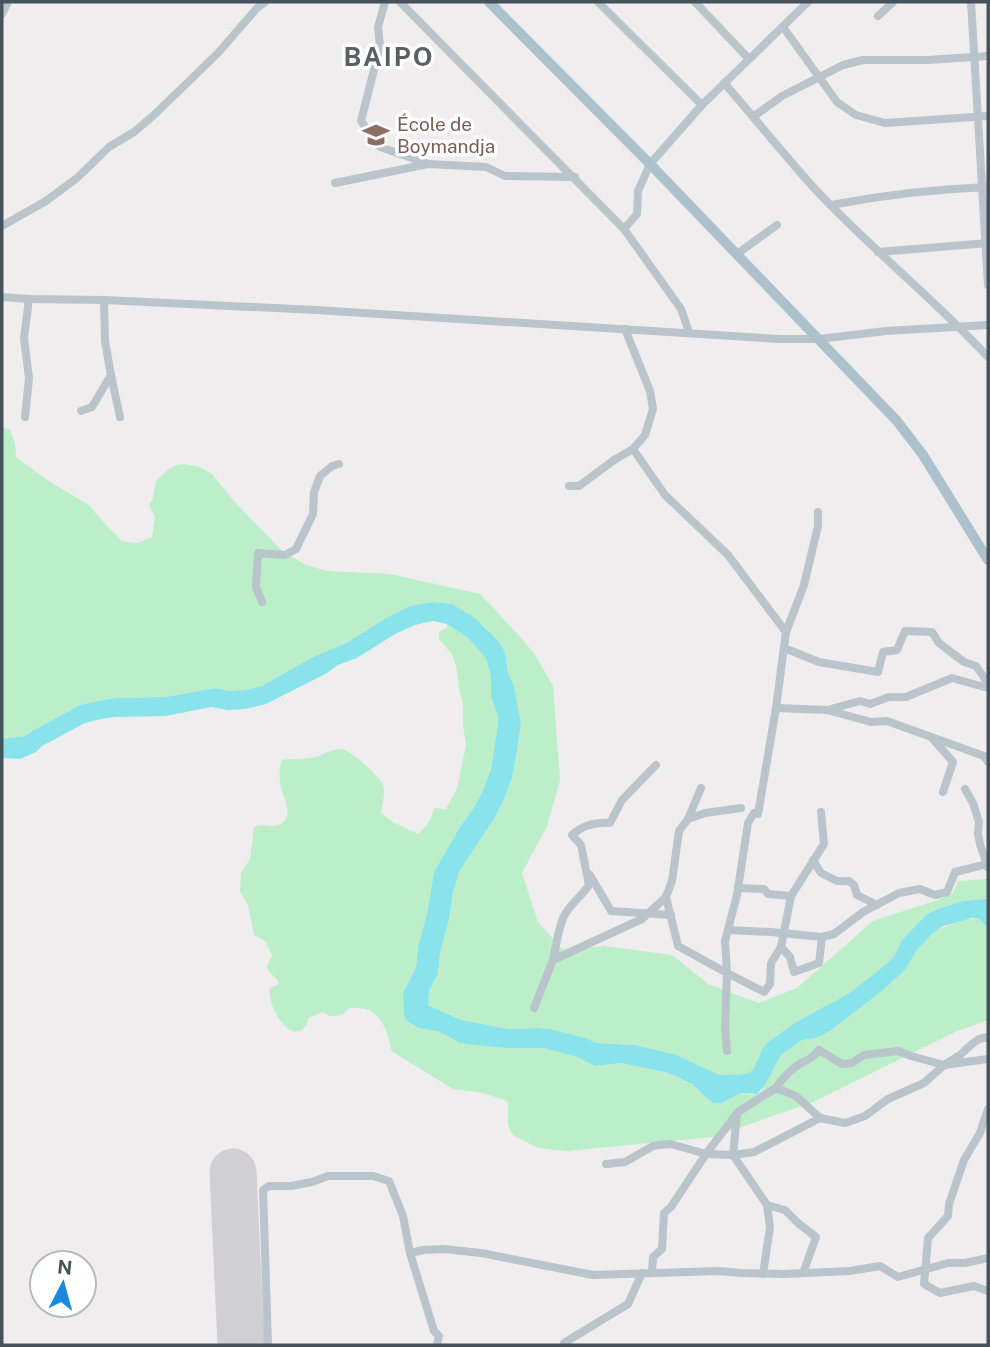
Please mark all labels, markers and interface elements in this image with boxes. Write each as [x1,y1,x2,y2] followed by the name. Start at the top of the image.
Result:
[343,41,435,72] district label: BAIPO
[397,113,495,157] place label: École de Boymandja
[361,120,391,150] school or university icon: École de Boymandja
[28,1249,98,1319] north arrow
[56,1255,73,1279] text: N

